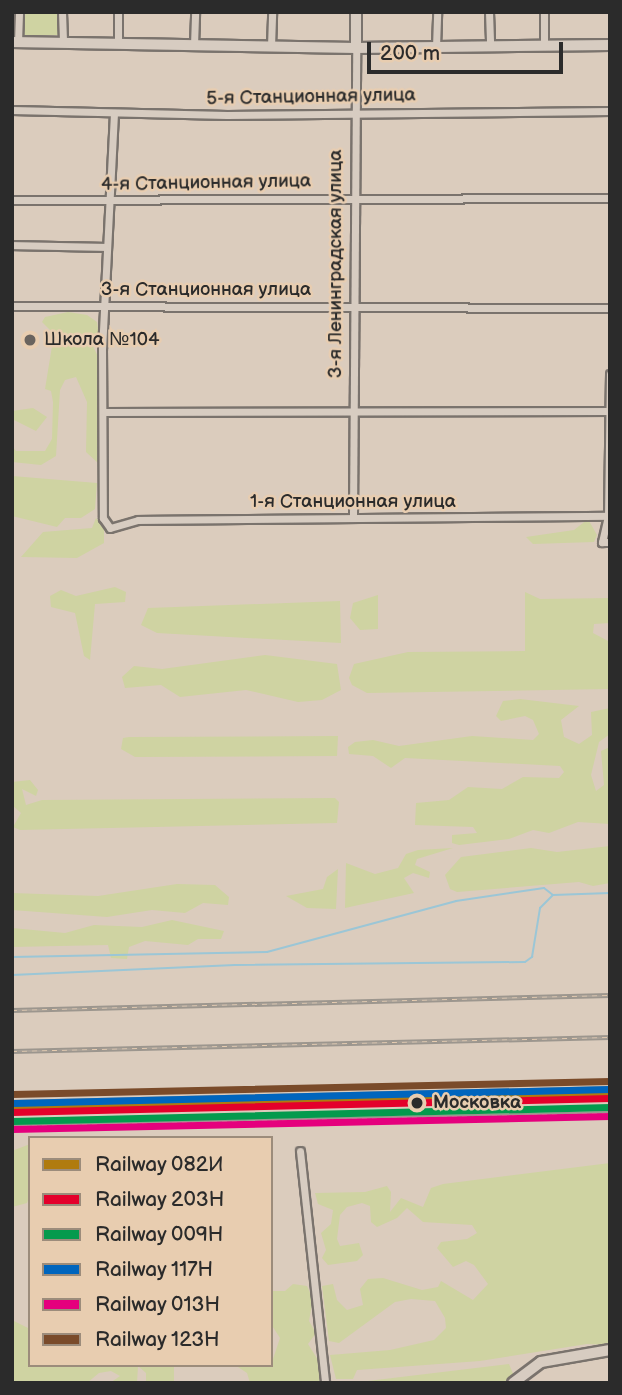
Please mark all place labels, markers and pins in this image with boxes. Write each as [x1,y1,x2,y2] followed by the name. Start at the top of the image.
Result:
[44,329,160,351] place label: Школа №104
[22,332,38,348] marker: Школа №104
[433,1092,521,1114] place label: Московка
[407,1093,427,1113] marker: Московка

